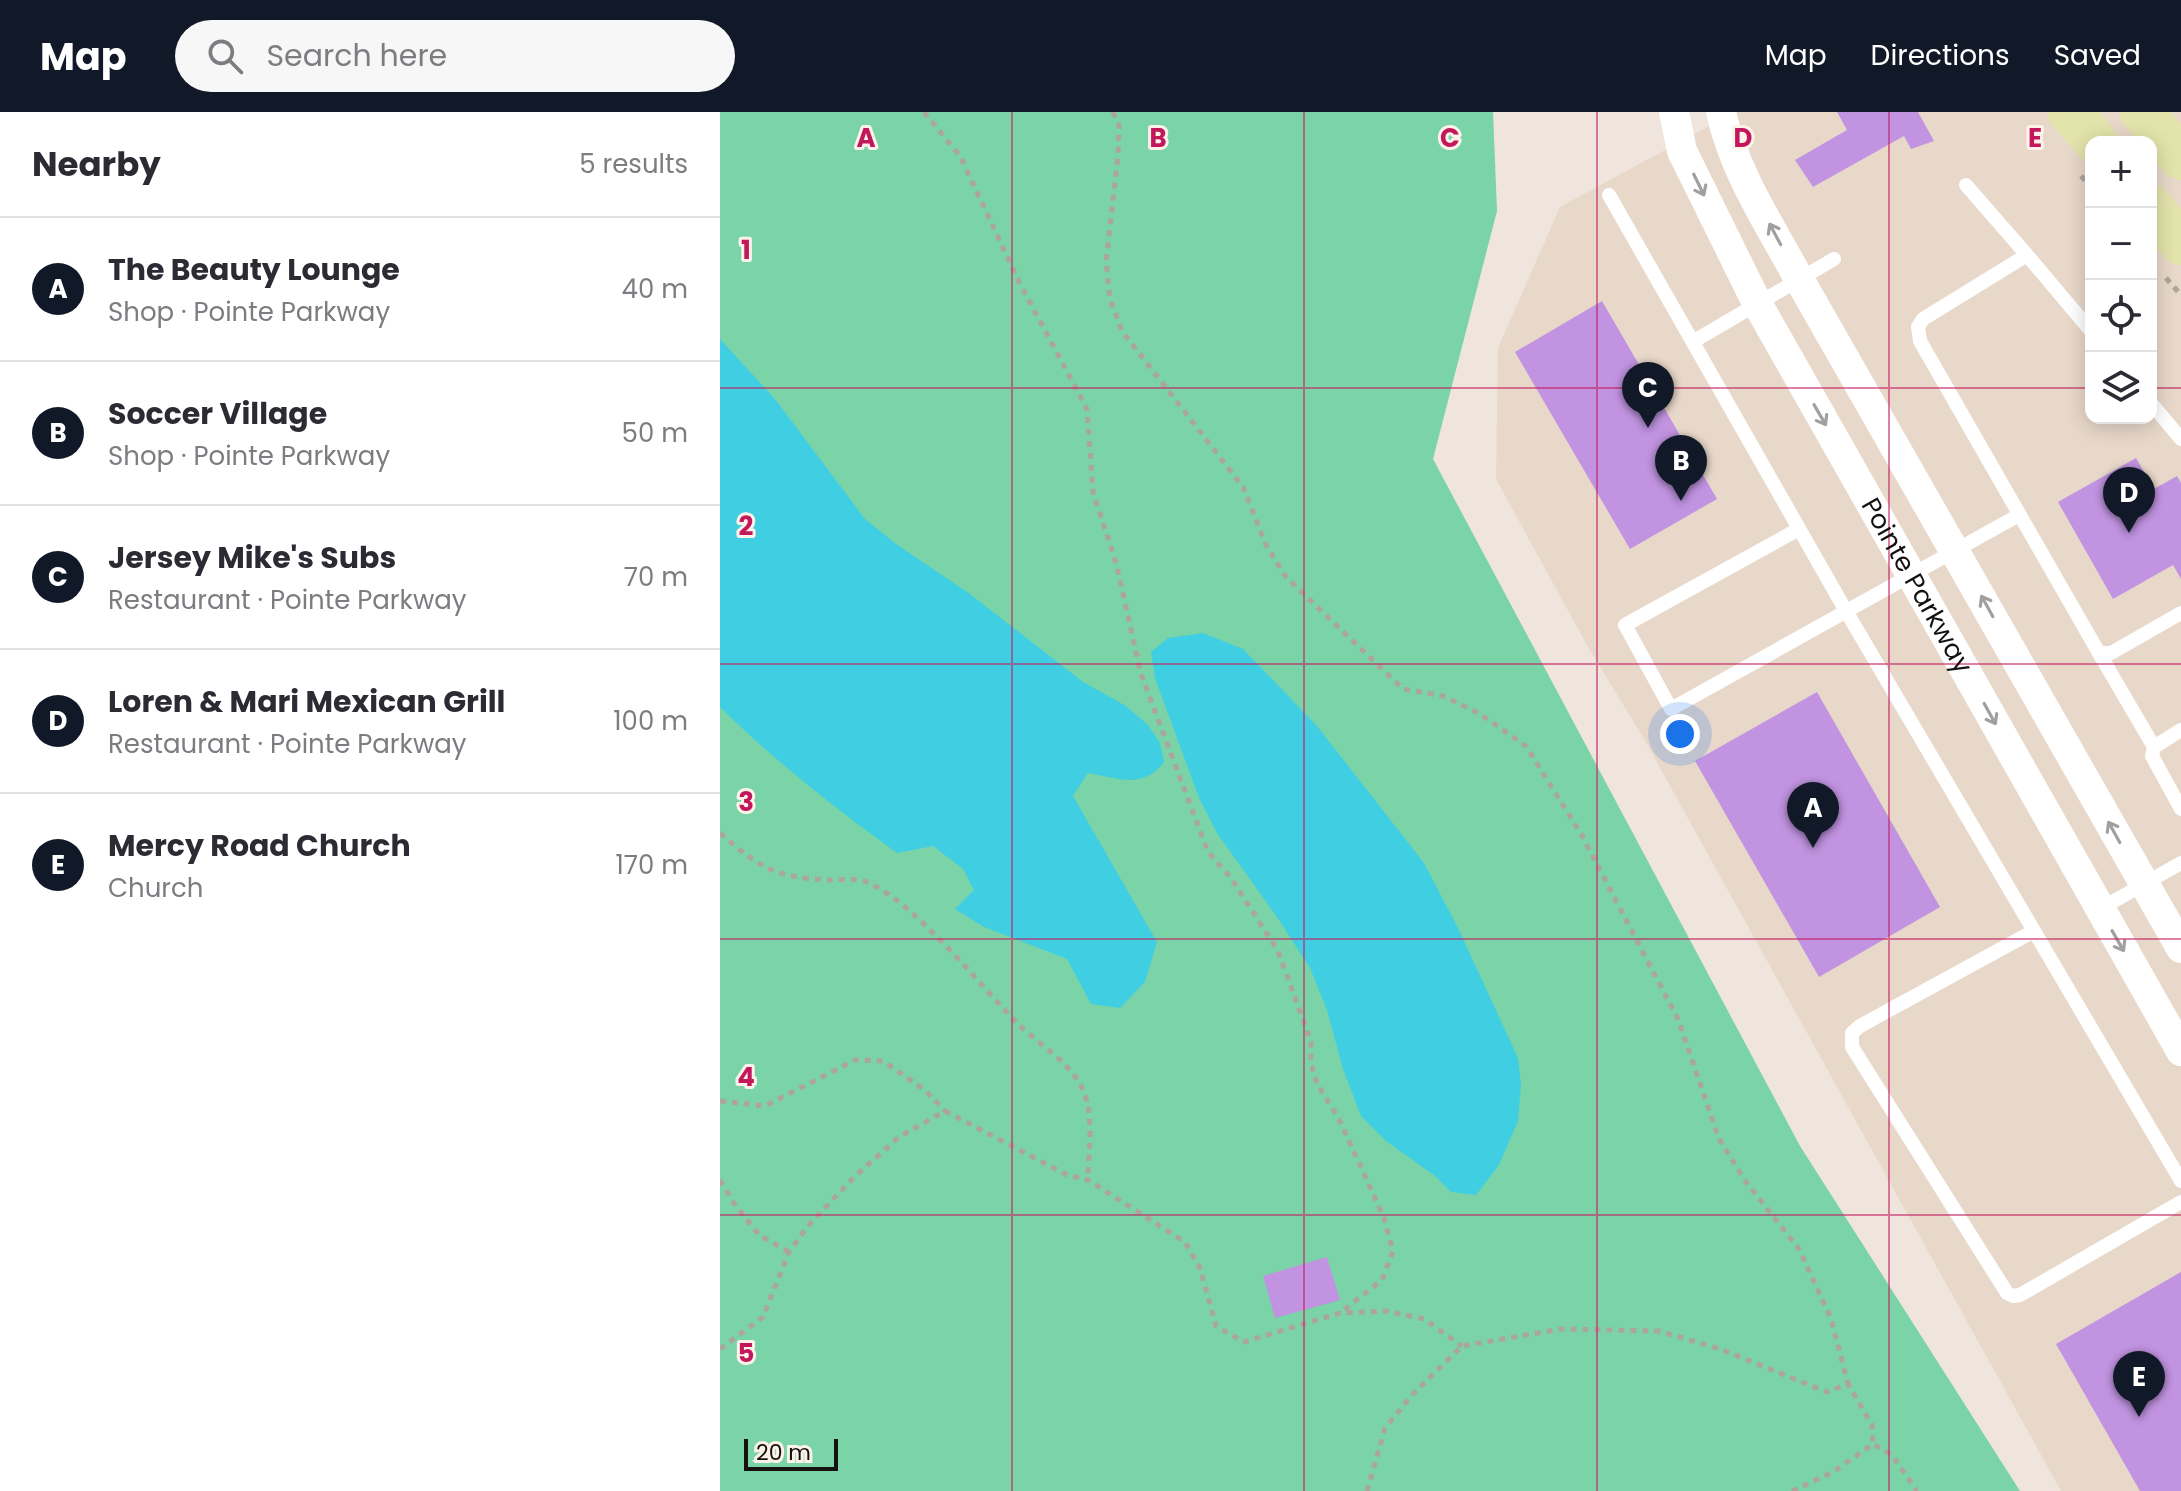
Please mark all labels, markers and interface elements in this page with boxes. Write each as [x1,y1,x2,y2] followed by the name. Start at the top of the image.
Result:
[175,20,735,92] search box
[40,30,127,83] text: Map
[203,34,247,78] icon: search
[267,34,447,77] text: Search here
[1765,36,1827,75] text: Map
[1871,36,2010,75] text: Directions
[2054,36,2141,75] text: Saved
[856,120,876,156] text: A
[1149,120,1167,156] text: B
[1440,120,1460,156] text: C
[1734,120,1753,156] text: D
[2028,120,2042,156] text: E
[2085,136,2157,424] map controls
[2085,136,2157,208] button: +
[32,140,161,188] text: Nearby
[579,146,688,182] text: 5 results
[1692,173,1707,197] one-way arrow
[2085,208,2157,280] button: −
[1766,223,1782,246] one-way arrow
[741,232,751,268] text: 1
[108,248,400,291] text: The Beauty Lounge
[48,271,68,307] text: A
[622,271,688,307] text: 40 m
[2085,280,2157,352] button: locate
[108,294,390,330] text: Shop · Pointe Parkway
[2085,352,2157,424] button: layers
[1622,362,1674,428] pin: C
[108,392,327,435] text: Soccer Village
[1812,403,1828,426] one-way arrow
[49,415,67,451] text: B
[622,415,688,451] text: 50 m
[1655,435,1707,501] pin: B
[108,438,390,474] text: Shop · Pointe Parkway
[2103,467,2155,533] pin: D
[1853,491,1981,680] street label: Pointe Parkway
[739,508,754,544] text: 2
[108,536,396,579] text: Jersey Mike's Subs
[48,559,68,595] text: C
[624,559,688,595] text: 70 m
[108,582,466,618] text: Restaurant · Pointe Parkway
[1979,594,1994,618] one-way arrow
[108,680,505,723] text: Loren & Mari Mexican Grill
[1982,702,1998,725] one-way arrow
[49,703,67,739] text: D
[613,703,688,739] text: 100 m
[1660,714,1700,754] your location
[108,726,466,762] text: Restaurant · Pointe Parkway
[1787,782,1839,848] pin: A
[738,784,754,820] text: 3
[2106,821,2122,844] one-way arrow
[108,824,411,867] text: Mercy Road Church
[51,847,65,883] text: E
[615,847,688,883] text: 170 m
[108,870,203,906] text: Church
[2111,928,2126,952] one-way arrow
[737,1059,755,1095] text: 4
[738,1335,754,1371] text: 5
[2113,1351,2165,1417] pin: E
[744,1435,838,1471] scale bar
[756,1437,811,1468] text: 20 m

